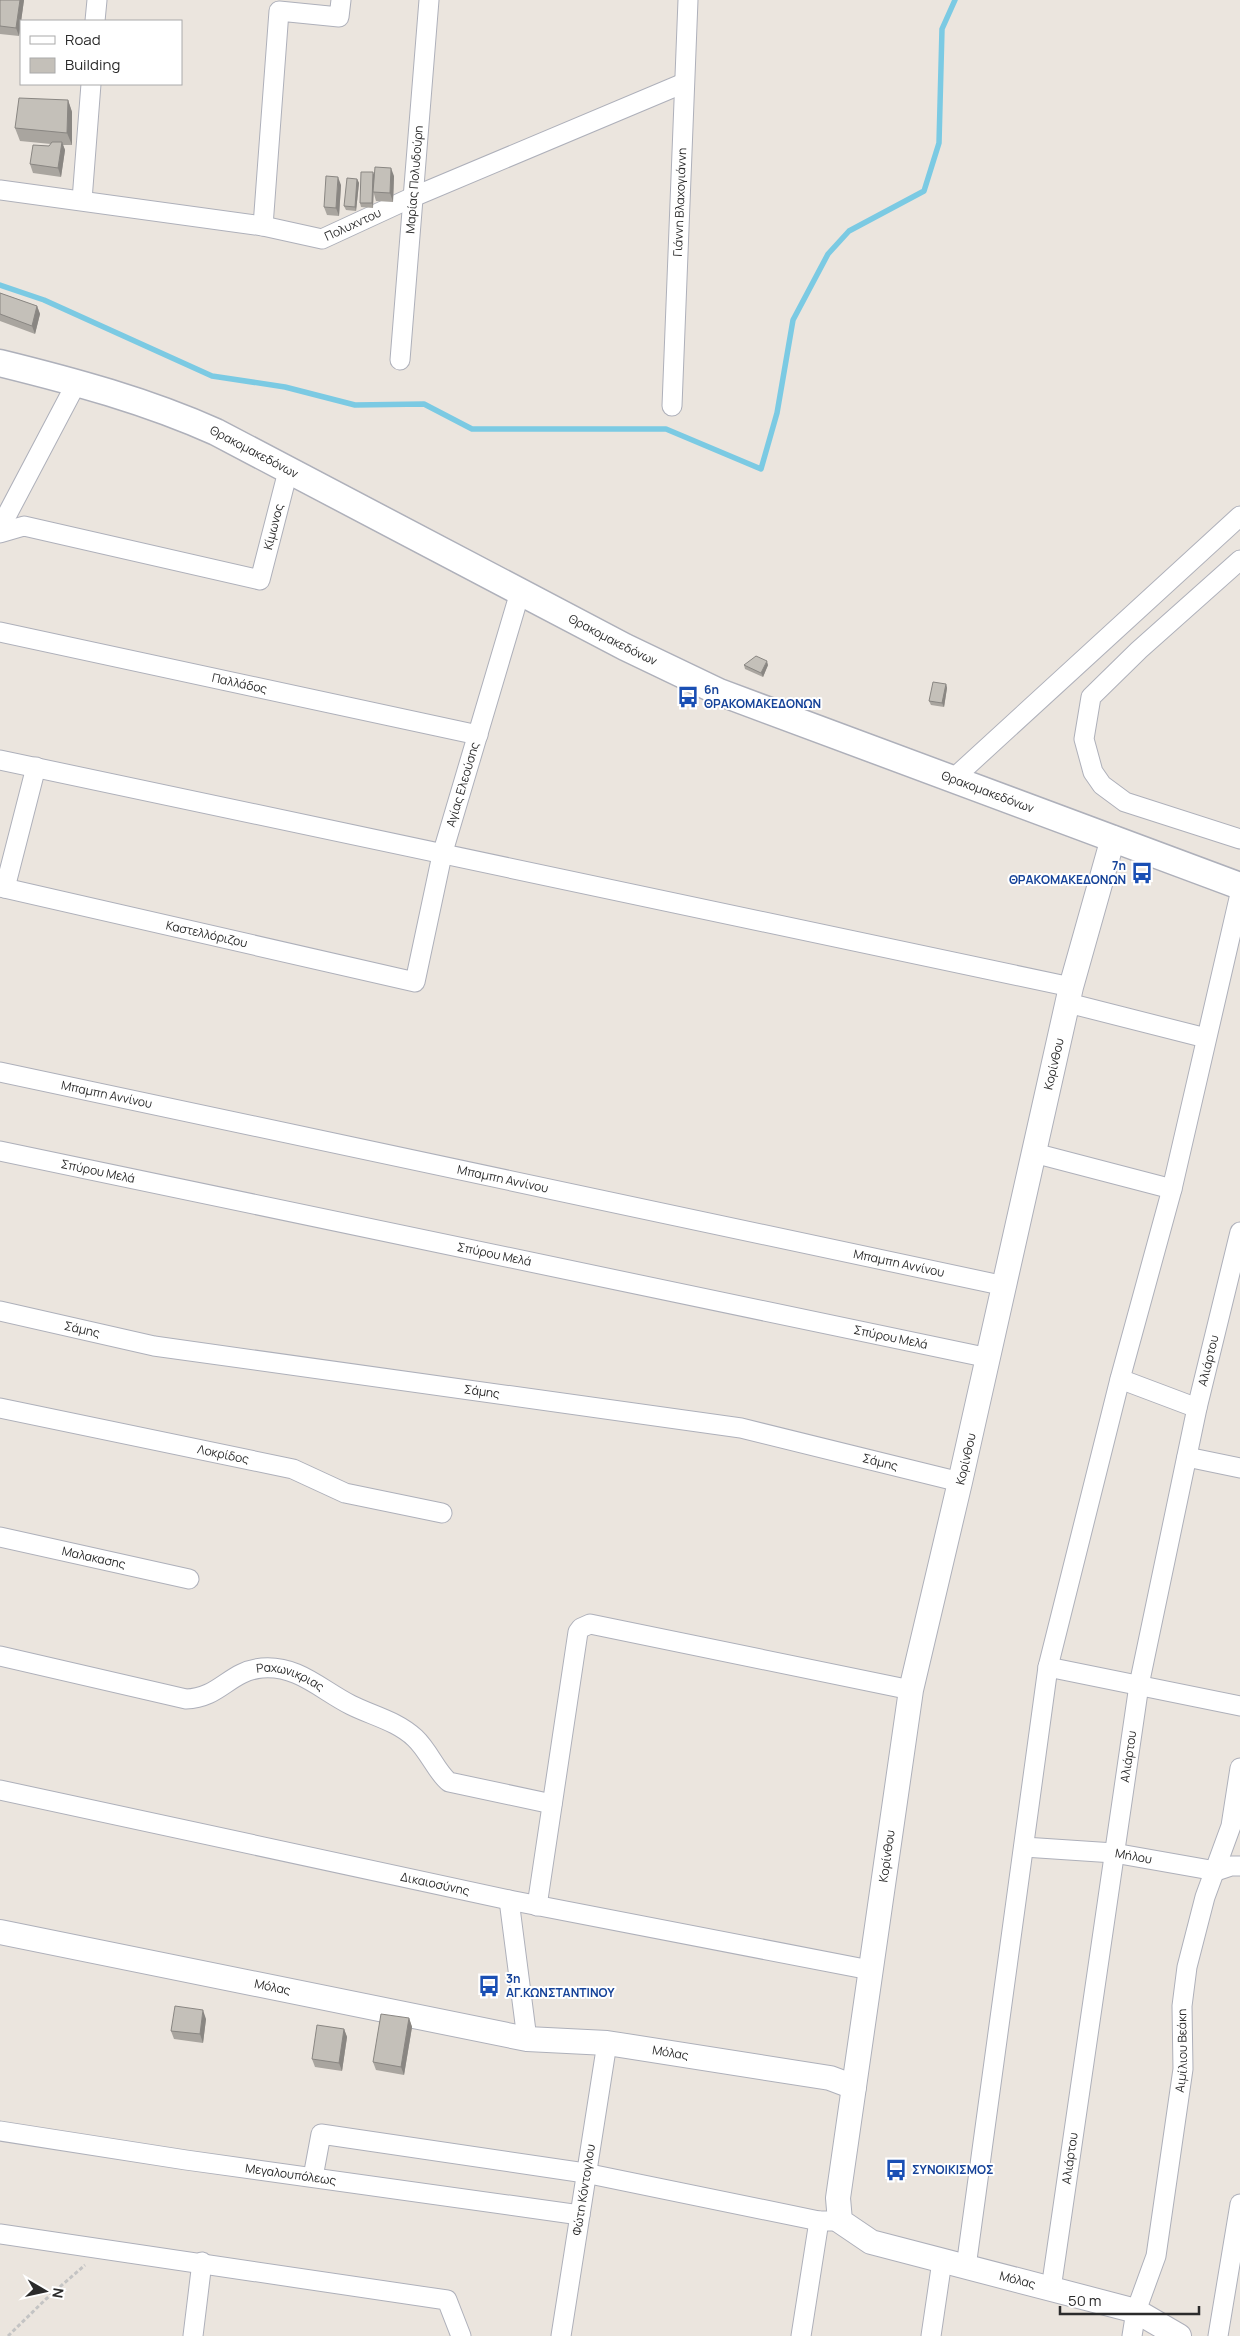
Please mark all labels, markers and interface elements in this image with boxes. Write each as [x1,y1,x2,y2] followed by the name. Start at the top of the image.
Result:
[20,20,182,85] legend
[65,29,101,50] text: Road
[65,54,120,75] text: Building
[401,125,427,234] street label: Μαρίας Πολυδούρη
[669,147,690,257] street label: Γιάννη Βλαχογιάννη
[322,204,384,245] street label: Πολυχντου
[207,421,301,482] street label: Θρακομακεδόνων
[259,502,287,552] street label: Κίμωνος
[566,610,660,669] street label: Θρακομακεδόνων
[210,669,269,697] street label: Παλλάδος
[704,681,821,712] place label: 6η ΘΡΑΚΟΜΑΚΕΔΟΝΩΝ
[675,684,701,710] bus stop icon: 6η ΘΡΑΚΟΜΑΚΕΔΟΝΩΝ
[442,740,483,829] street label: Αγίας Ελεούσης
[939,767,1037,817] street label: Θρακομακεδόνων
[1009,857,1126,888] place label: 7η ΘΡΑΚΟΜΑΚΕΔΟΝΩΝ
[1129,860,1155,886] bus stop icon: 7η ΘΡΑΚΟΜΑΚΕΔΟΝΩΝ
[164,916,249,951] street label: Καστελλόριζου
[1039,1036,1068,1091] street label: Κορίνθου
[60,1076,154,1112] street label: Μπαμπη Αννίνου
[59,1155,137,1187] street label: Σπύρου Μελά
[456,1161,550,1197] street label: Μπαμπη Αννίνου
[456,1238,533,1270] street label: Σπύρου Μελά
[852,1245,946,1281] street label: Μπαμπη Αννίνου
[63,1317,102,1341] street label: Σάμης
[852,1321,929,1353] street label: Σπύρου Μελά
[1194,1333,1223,1388] street label: Αλιάρτου
[463,1380,501,1402] street label: Σάμης
[951,1431,980,1486] street label: Κορίνθου
[196,1440,251,1468] street label: Λοκρίδος
[861,1449,900,1474] street label: Σάμης
[60,1542,128,1573] street label: Μαλακασης
[255,1659,328,1695] street label: Ραχωνικριας
[1116,1729,1140,1784] street label: Αλιάρτου
[874,1829,899,1883] street label: Κορίνθου
[1114,1844,1153,1868] street label: Μήλου
[399,1868,471,1899] street label: Δικαιοσύνης
[506,1970,615,2001] place label: 3η ΑΓ.ΚΩΝΣΤΑΝΤΙΝΟΥ
[476,1973,502,1999] bus stop icon: 3η ΑΓ.ΚΩΝΣΤΑΝΤΙΝΟΥ
[253,1975,293,1999] street label: Μόλας
[1171,2009,1191,2094] street label: Αιμίλιου Βεάκη
[651,2041,690,2064] street label: Μόλας
[1057,2131,1082,2185] street label: Αλιάρτου
[568,2143,599,2237] street label: Φώτη Κόντογλου
[883,2157,909,2183] bus stop icon: ΣΥΝΟΙΚΙΣΜΟΣ
[244,2159,338,2189] street label: Μεγαλουπόλεως
[912,2161,994,2178] place label: ΣΥΝΟΙΚΙΣΜΟΣ
[20,2266,70,2316] north arrow
[998,2267,1038,2293] street label: Μόλας
[1060,2284,1199,2316] scale bar
[48,2287,69,2300] text: N
[1068,2290,1102,2311] text: 50 m

